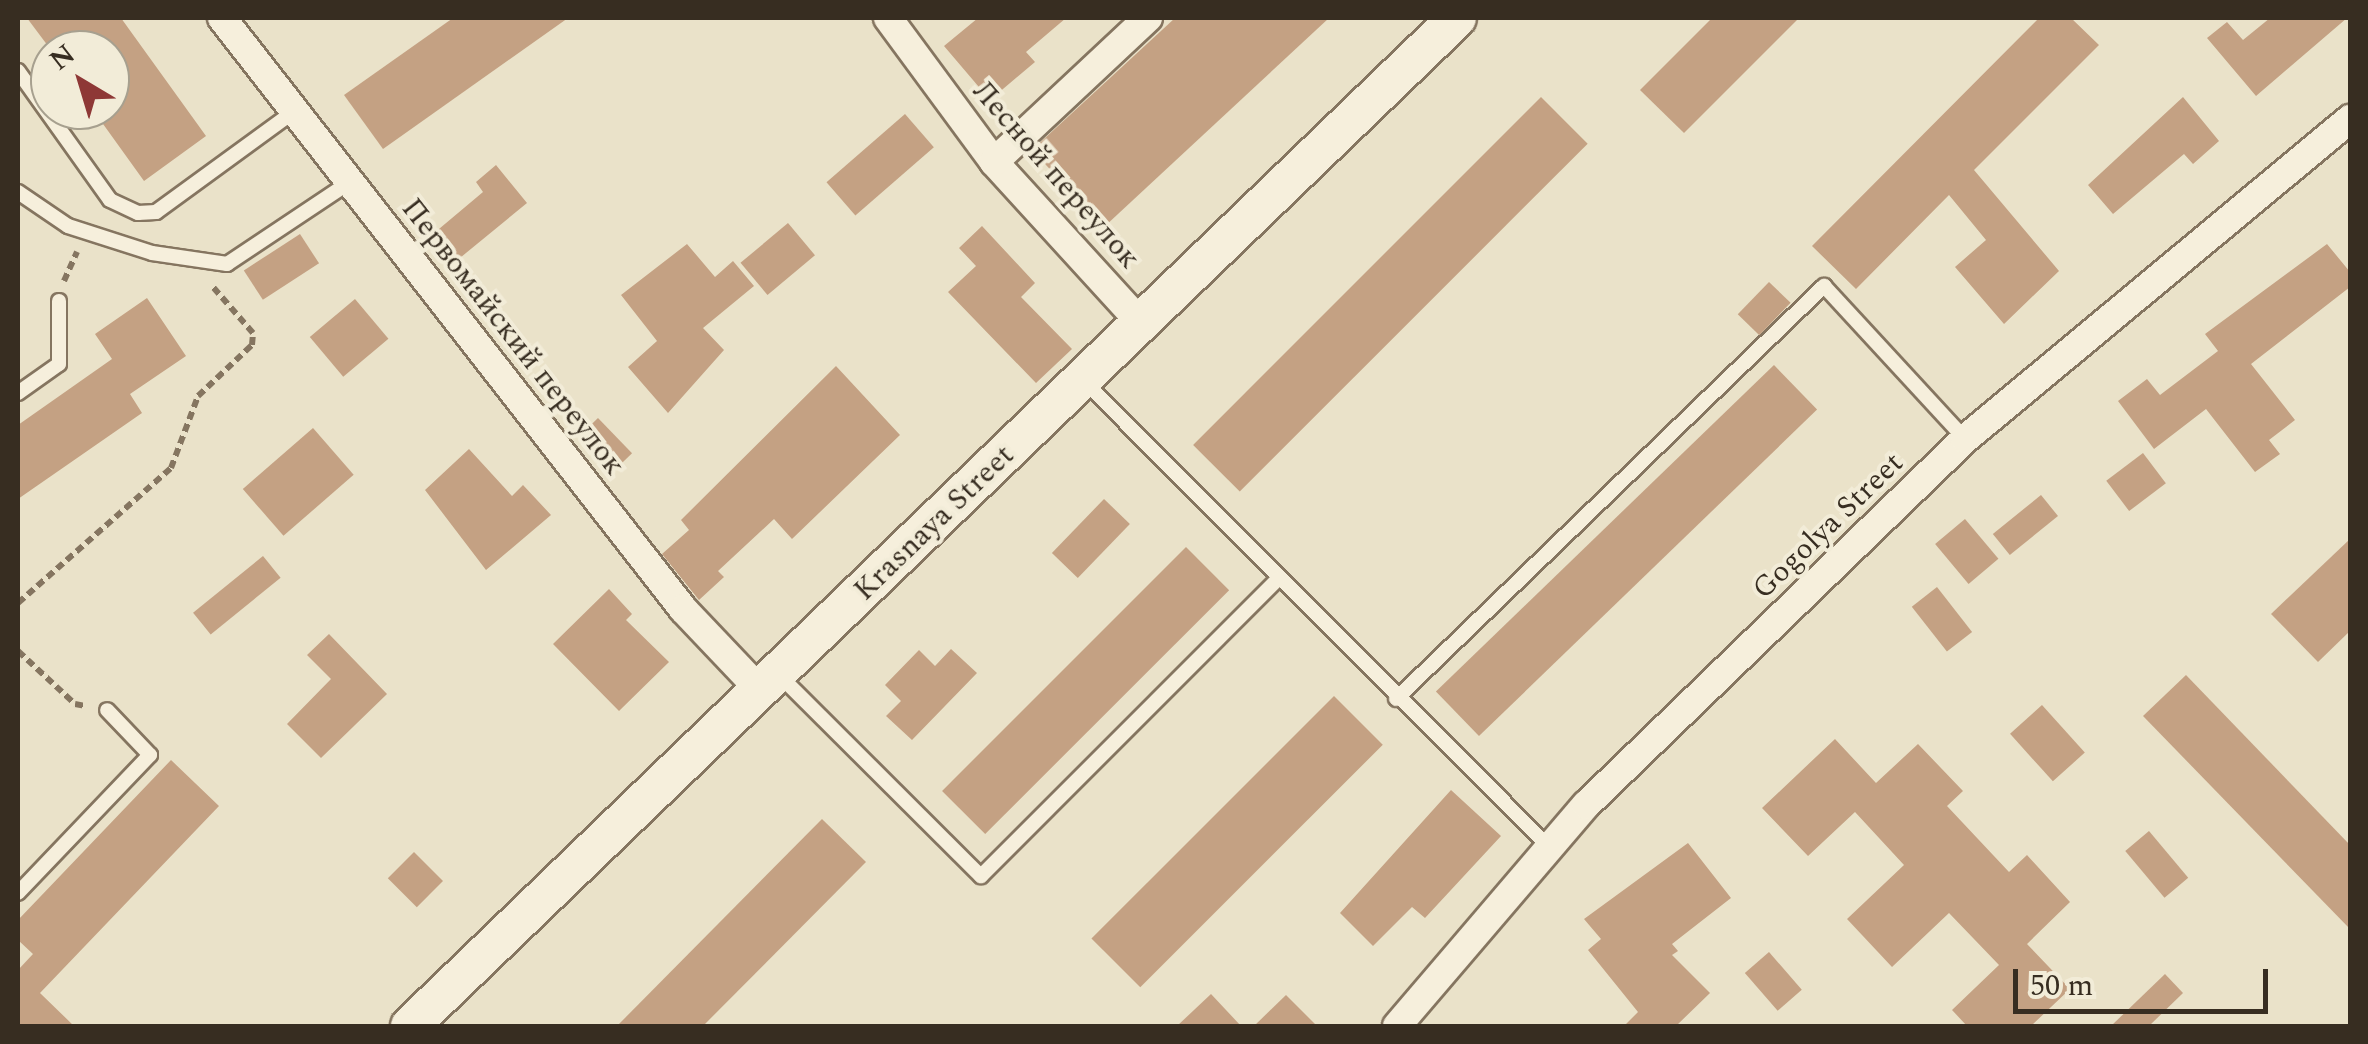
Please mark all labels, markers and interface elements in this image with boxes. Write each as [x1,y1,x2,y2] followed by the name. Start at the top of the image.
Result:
[30,30,130,130] north arrow
[40,34,85,82] text: N
[965,74,1147,276] street label: Лесной переулок
[394,191,632,483] street label: Первомайский переулок
[846,438,1022,608] street label: Krasnaya Street
[1745,445,1911,607] street label: Gogolya Street
[2018,949,2273,1011] scale bar
[2030,963,2093,1009] text: 50 m

